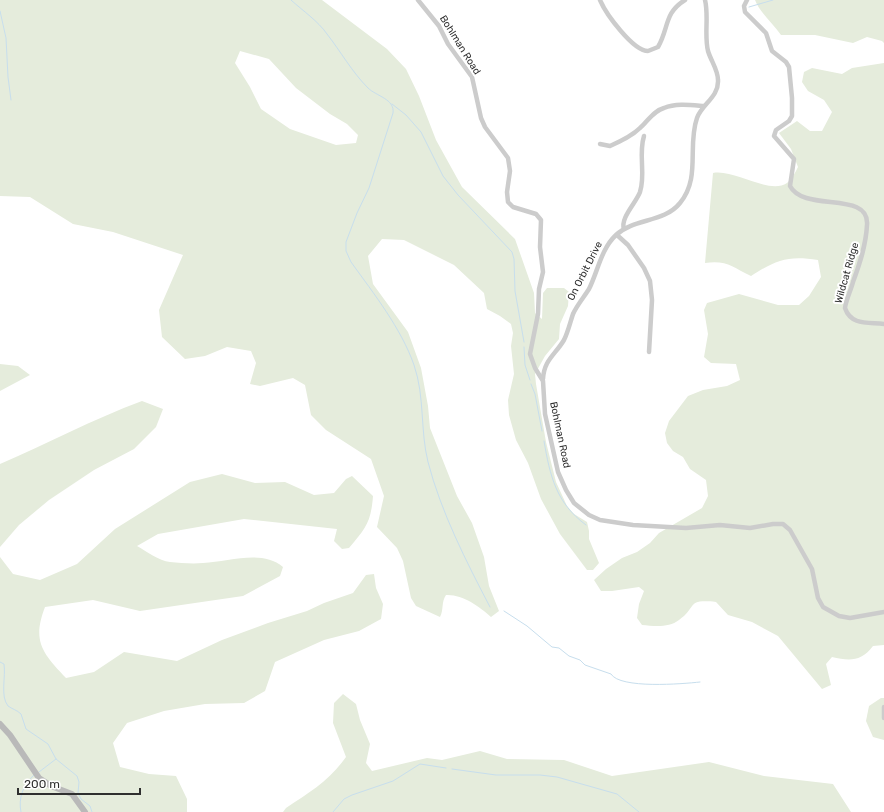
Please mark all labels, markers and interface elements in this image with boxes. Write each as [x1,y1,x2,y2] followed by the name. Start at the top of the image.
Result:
[437,13,483,77] street label: Bohlman Road
[565,239,605,303] street label: On Orbit Drive
[833,241,862,305] street label: Wildcat Ridge
[547,401,573,469] street label: Bohlman Road
[18,770,140,796] scale bar
[24,777,60,791] text: 200 m

